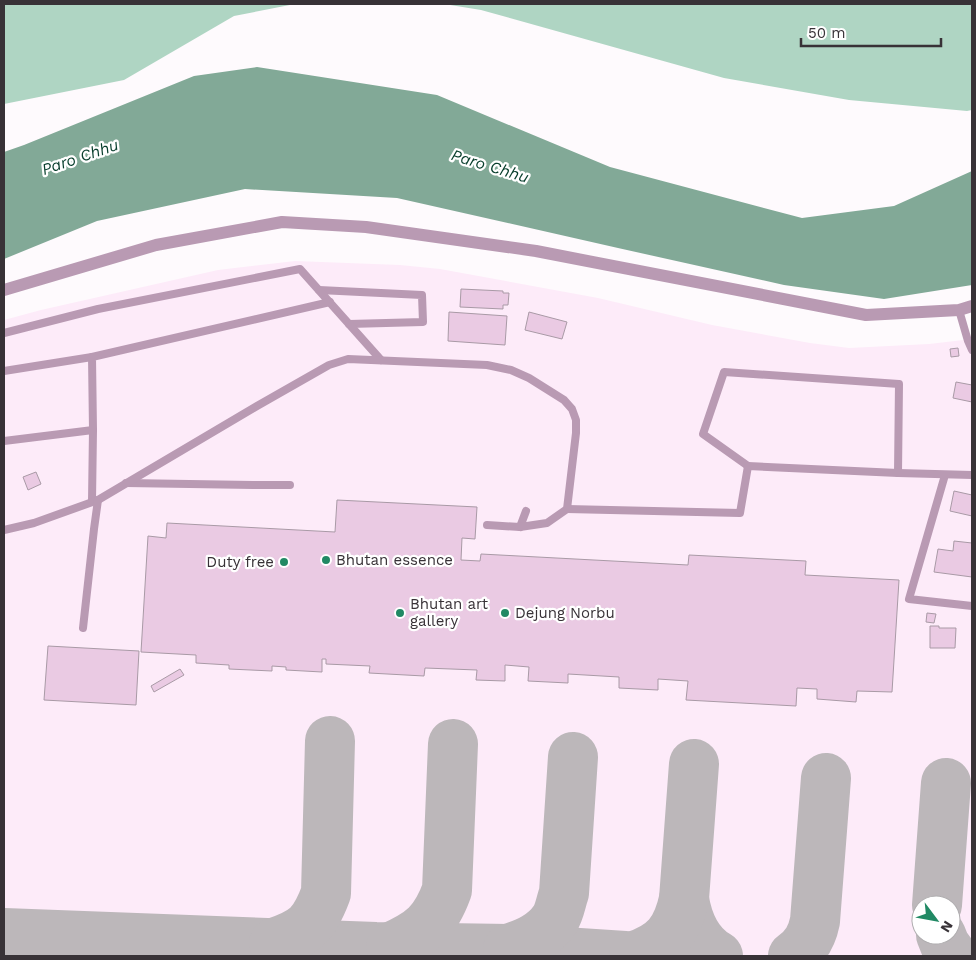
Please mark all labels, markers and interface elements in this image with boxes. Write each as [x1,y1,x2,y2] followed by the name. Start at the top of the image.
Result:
[801,15,941,47] scale bar
[808,24,845,42] text: 50 m
[39,135,121,179] water label: Paro Chhu
[449,145,531,187] water label: Paro Chhu
[336,551,453,569] place label: Bhutan essence
[206,553,274,571] place label: Duty free
[320,554,332,566] marker: Bhutan essence
[278,556,290,568] marker: Duty free
[410,595,489,630] place label: Bhutan art gallery
[515,604,615,622] place label: Dejung Norbu
[394,607,406,619] marker: Bhutan art gallery
[499,607,511,619] marker: Dejung Norbu
[911,895,961,945] north arrow
[937,918,957,936] text: N

